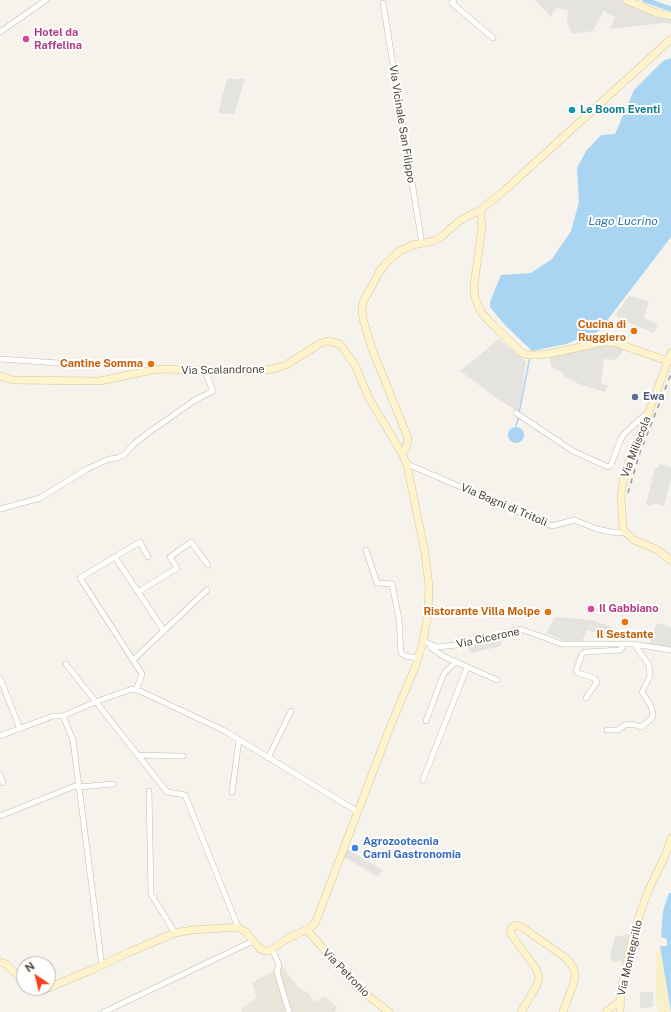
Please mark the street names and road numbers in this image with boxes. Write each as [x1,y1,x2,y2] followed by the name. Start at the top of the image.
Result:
[386,64,418,184] street label: Via Vicinale San Filippo
[181,363,265,377] street label: Via Scalandrone
[618,415,654,479] street label: Via Miliscola
[459,481,549,529] street label: Via Bagni di Tritoli
[455,625,521,651] street label: Via Cicerone
[615,919,645,997] street label: Via Montegrillo
[320,946,372,1000] street label: Via Petronio

